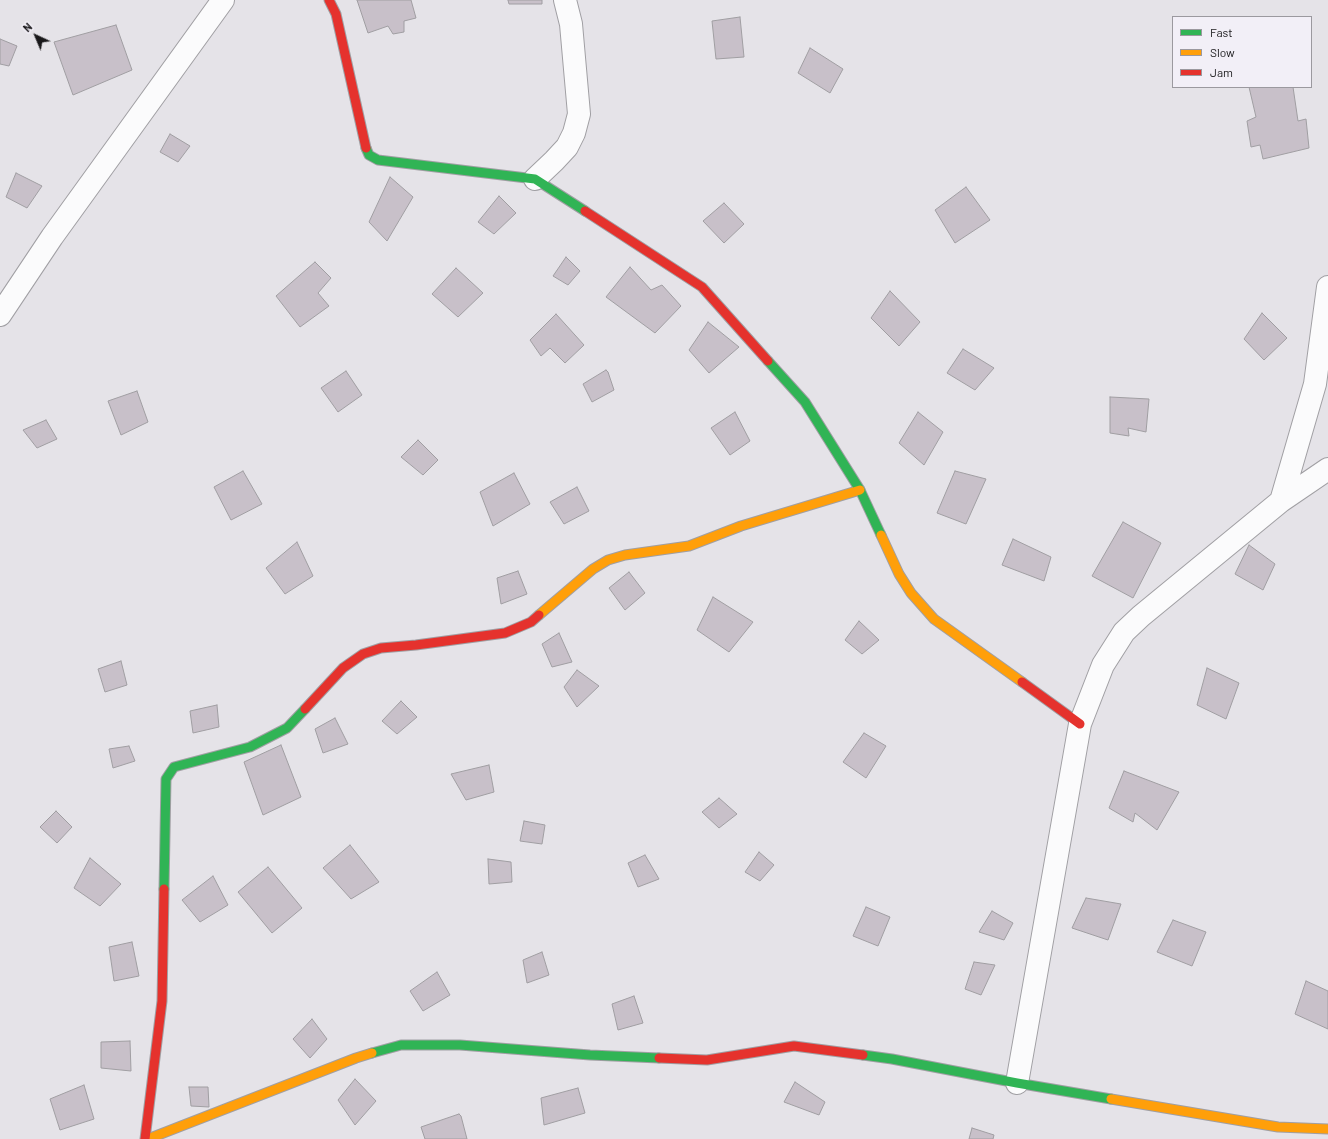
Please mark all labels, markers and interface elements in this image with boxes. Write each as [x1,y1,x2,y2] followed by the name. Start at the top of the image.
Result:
[16,16,56,56] north arrow
[1172,16,1312,88] legend
[20,20,34,34] text: N
[1210,25,1233,39] text: Fast
[1210,45,1235,59] text: Slow
[1210,65,1233,79] text: Jam

